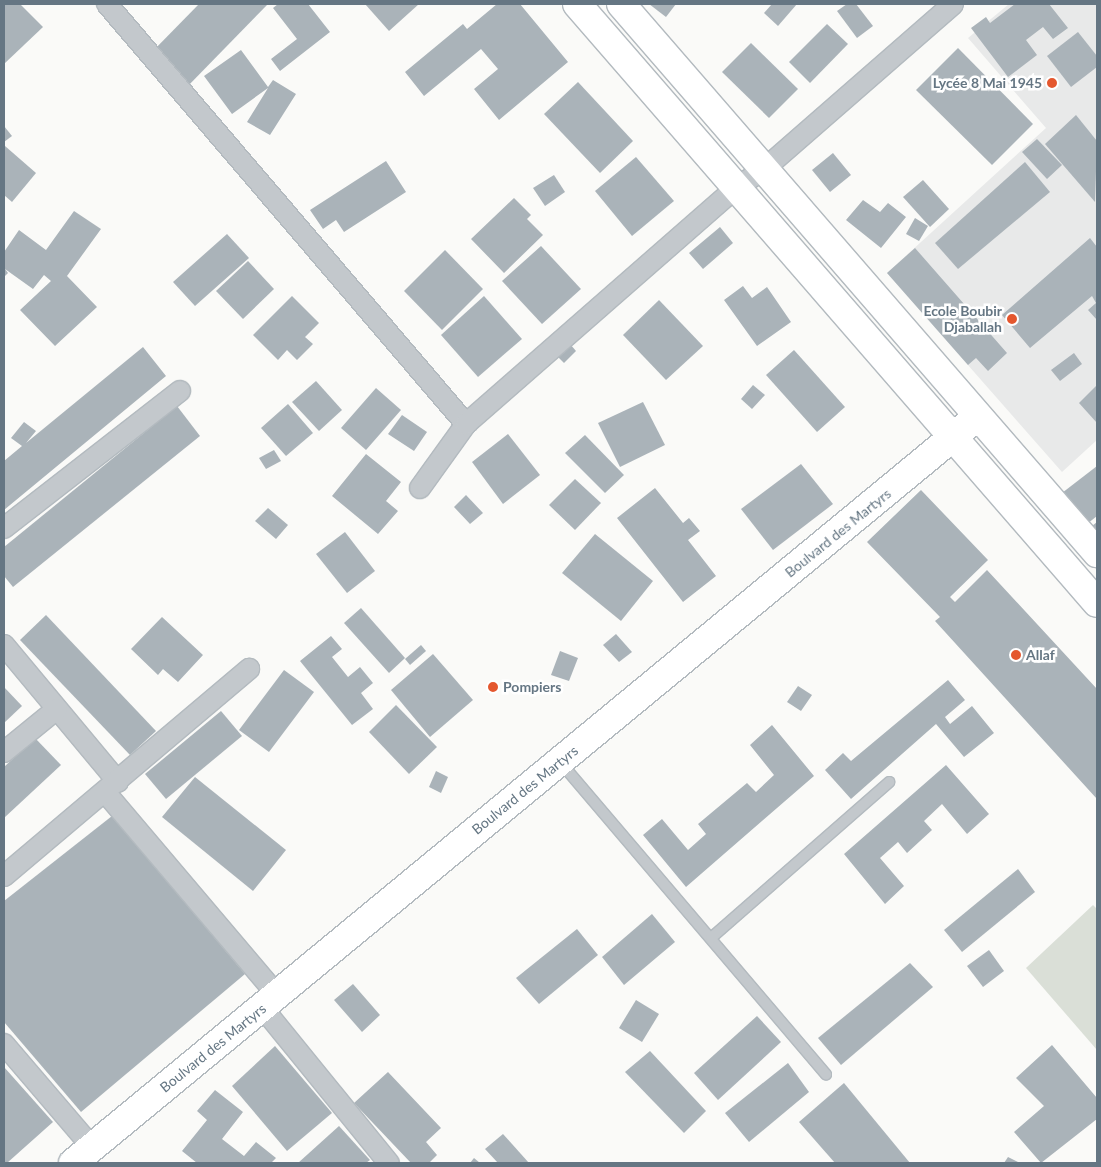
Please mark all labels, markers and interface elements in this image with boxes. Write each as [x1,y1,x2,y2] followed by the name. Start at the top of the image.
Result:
[933,75,1042,91] place label: Lycée 8 Mai 1945
[1046,77,1058,89] marker: Lycée 8 Mai 1945
[923,303,1002,336] place label: Ecole Boubir Djaballah
[1006,313,1018,325] marker: Ecole Boubir Djaballah
[782,485,894,581] street label: Boulvard des Martyrs
[1026,647,1055,663] place label: Allaf
[1010,649,1022,661] marker: Allaf
[503,679,561,695] place label: Pompiers
[487,681,499,693] marker: Pompiers
[469,742,581,838] street label: Boulvard des Martyrs
[157,1000,269,1096] street label: Boulvard des Martyrs

